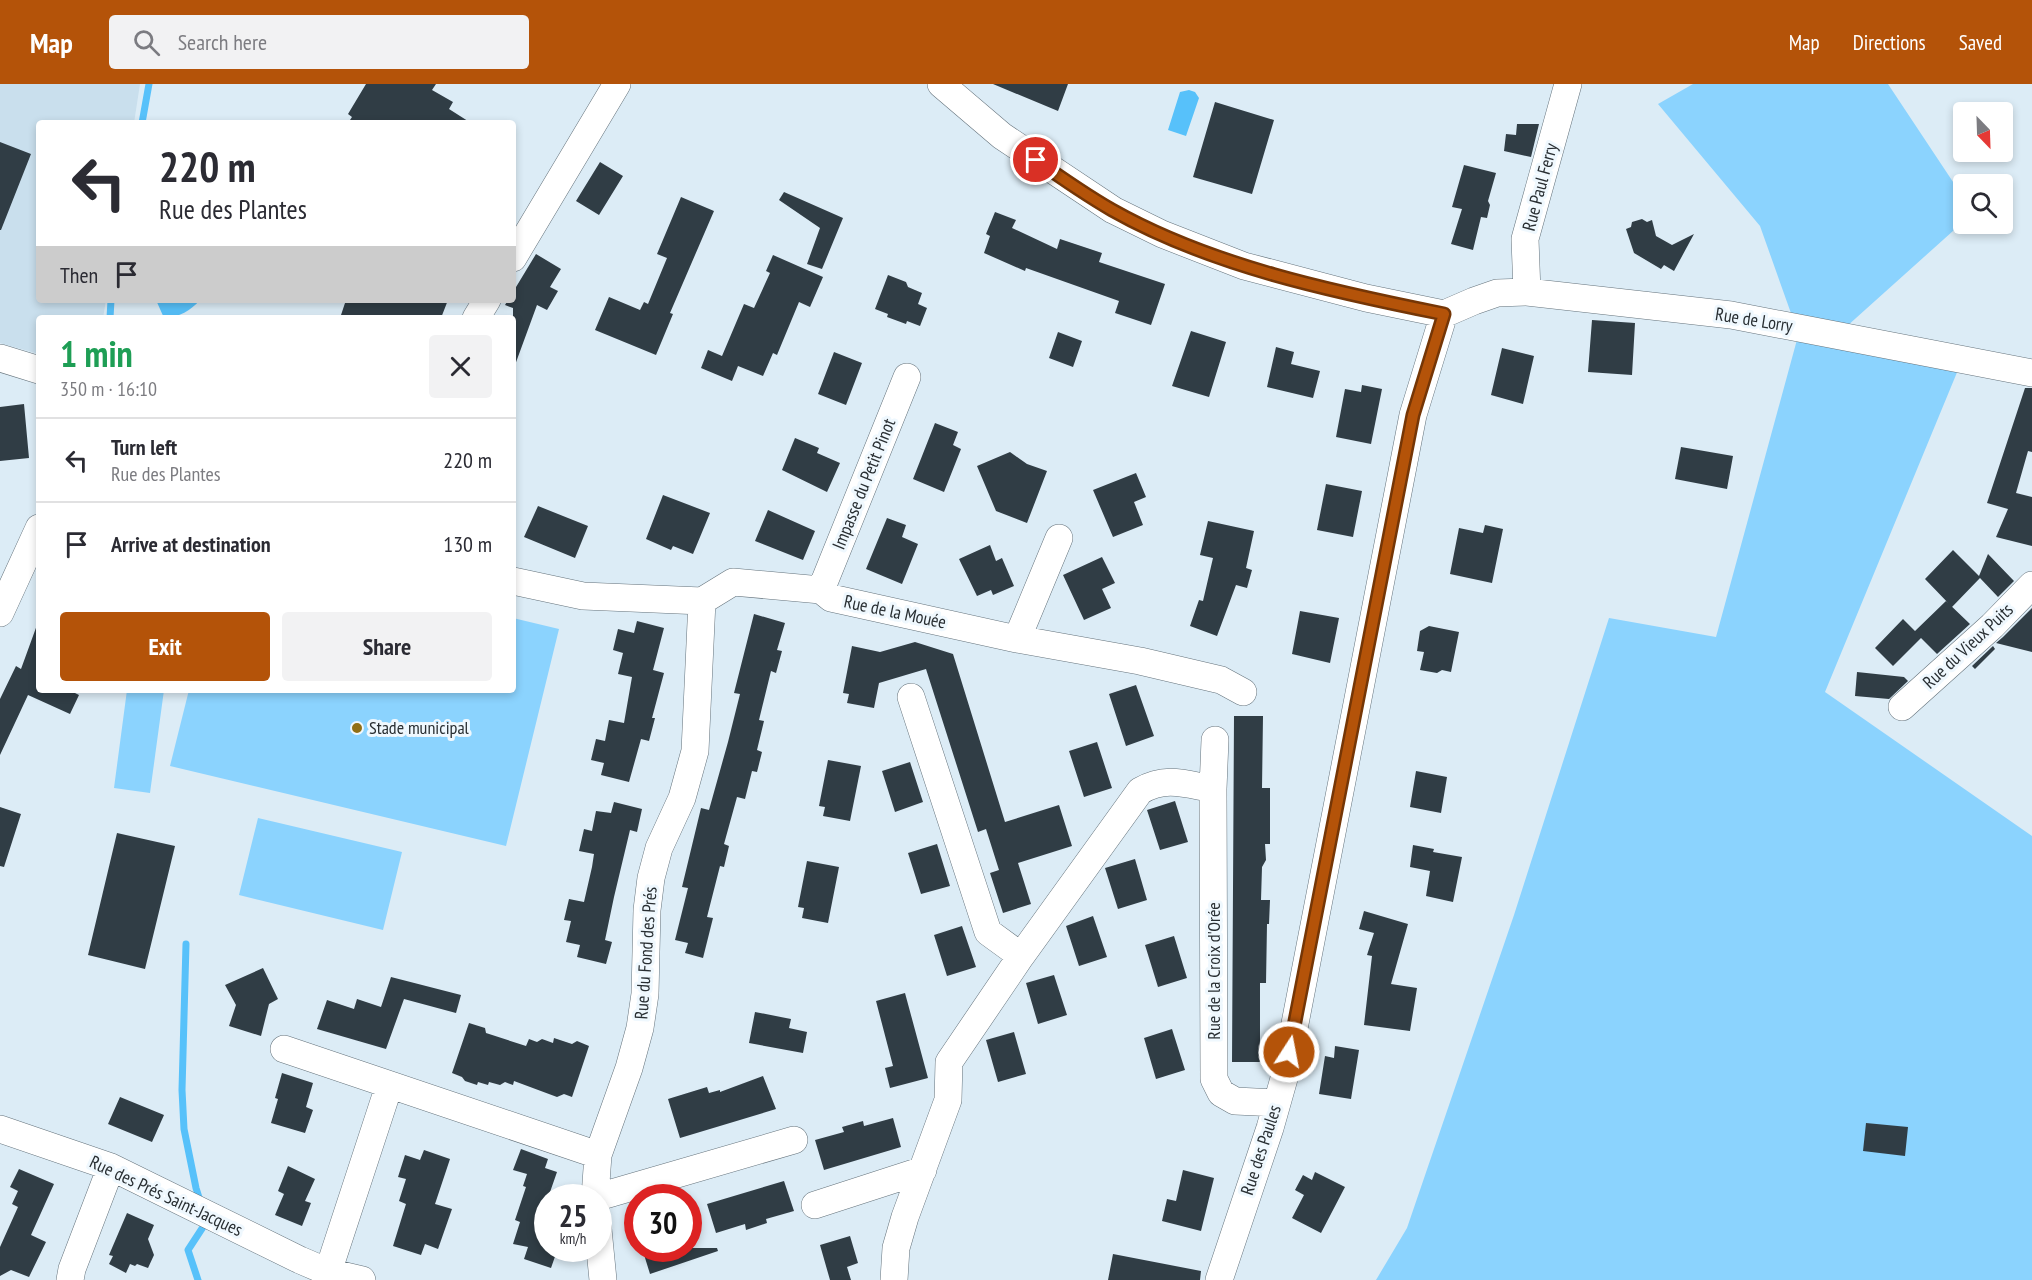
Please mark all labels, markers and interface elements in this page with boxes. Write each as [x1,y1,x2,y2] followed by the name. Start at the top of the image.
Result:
[109,15,529,69] search box
[30,24,73,61] text: Map
[130,26,163,59] icon: search
[178,28,267,56] text: Search here
[1789,29,1820,56] text: Map
[1853,29,1926,56] text: Directions
[1959,29,2002,56] text: Saved
[1953,102,2013,162] north arrow
[1953,102,2013,234] map controls
[1010,134,1061,185] pin
[159,139,256,194] text: 220 m
[1517,140,1562,233] street label: Rue Paul Ferry
[1019,143,1052,176] icon: arrive
[60,144,138,222] icon: left
[1953,174,2013,234] button: search
[159,192,307,226] text: Rue des Plantes
[110,258,143,291] icon: arrive
[60,261,98,289] text: Then
[1714,302,1795,337] street label: Rue de Lorry
[60,330,133,377] text: 1 min
[429,335,492,398] button: close
[60,376,157,402] text: 350 m · 16:10
[827,415,900,553] street label: Impasse du Petit Pinot
[111,433,177,461] text: Turn left
[60,444,93,477] icon: left
[443,446,492,474] text: 220 m
[111,461,221,487] text: Rue des Plantes
[60,528,93,561] icon: arrive
[111,530,271,558] text: Arrive at destination
[443,530,492,558] text: 130 m
[842,589,948,634] street label: Rue de la Mouée
[1918,598,2018,693] street label: Rue du Vieux Puits
[60,612,270,681] button: Exit
[282,612,492,681] button: Share
[369,716,470,739] place label: Stade municipal
[350,721,364,735] marker: Stade municipal
[629,886,662,1020] street label: Rue du Fond des Prés
[1202,902,1225,1040] street label: Rue de la Croix d'Orée
[1257,1020,1321,1084] position arrow
[1235,1102,1286,1198] street label: Rue des Paules
[86,1150,246,1241] street label: Rue des Prés Saint-Jacques
[624,1184,702,1262] speed limit sign: 30
[559,1196,587,1235] text: 25
[560,1229,586,1248] text: km/h

